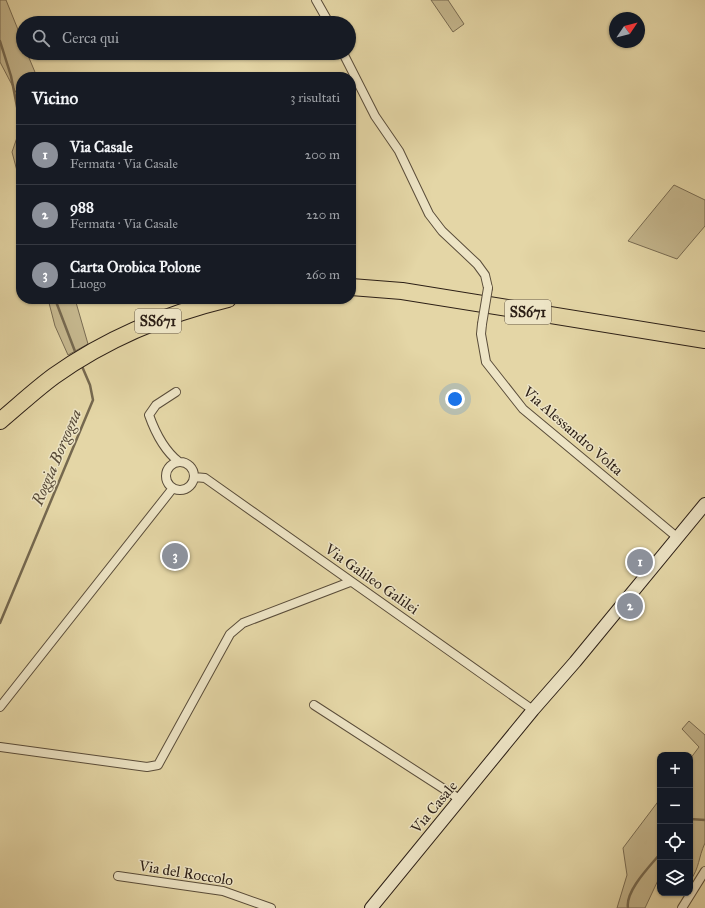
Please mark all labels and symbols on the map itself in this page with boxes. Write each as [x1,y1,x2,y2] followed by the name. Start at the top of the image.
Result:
[609,12,645,48] north arrow
[505,300,551,324] road number: SS671
[135,309,181,333] road number: SS671
[519,382,627,480] street label: Via Alessandro Volta
[445,389,465,409] your location
[27,406,85,509] water label: Roggia Borgogna
[321,539,422,618] street label: Via Galileo Galilei
[162,541,188,571] pin: 3
[627,547,653,577] pin: 1
[617,591,643,621] pin: 2
[406,777,461,838] street label: Via Casale
[137,857,235,889] street label: Via del Roccolo

